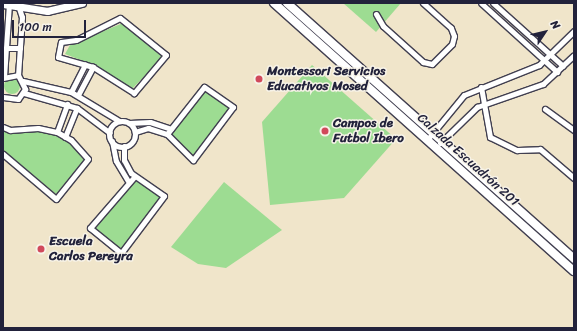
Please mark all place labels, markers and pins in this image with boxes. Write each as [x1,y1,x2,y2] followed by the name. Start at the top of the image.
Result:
[267,64,386,95] place label: Montessori Servicios Educativos Mosed
[254,74,264,84] marker: Montessori Servicios Educativos Mosed
[333,116,404,147] place label: Campos de Futbol Ibero
[320,126,330,136] marker: Campos de Futbol Ibero
[49,234,133,265] place label: Escuela Carlos Pereyra
[36,244,46,254] marker: Escuela Carlos Pereyra

